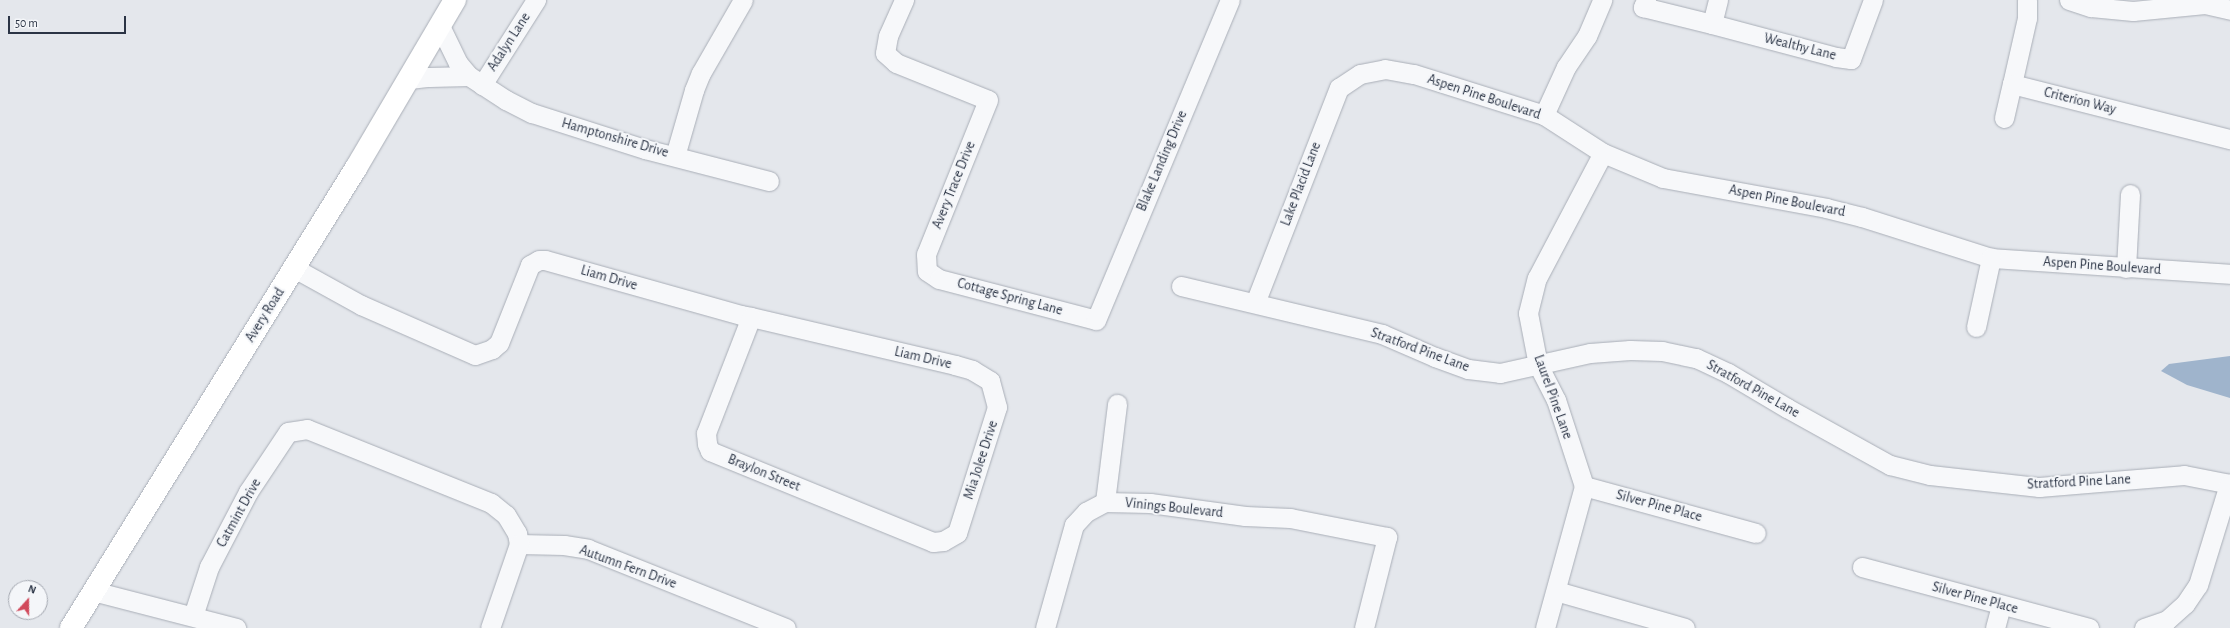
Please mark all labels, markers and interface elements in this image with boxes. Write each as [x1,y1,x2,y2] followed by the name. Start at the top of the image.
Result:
[10,8,128,34] scale bar
[484,10,534,74] street label: Adalyn Lane
[15,17,38,29] text: 50 m
[1762,30,1838,64] street label: Wealthy Lane
[1425,71,1543,123] street label: Aspen Pine Boulevard
[2042,84,2118,118] street label: Criterion Way
[1133,108,1191,214] street label: Blake Landing Drive
[560,115,670,161] street label: Hamptonshire Drive
[929,139,979,231] street label: Avery Trace Drive
[1277,140,1325,228] street label: Lake Placid Lane
[1727,181,1847,221] street label: Aspen Pine Boulevard
[2042,254,2162,278] street label: Aspen Pine Boulevard
[579,262,639,294] street label: Liam Drive
[955,275,1065,319] street label: Cottage Spring Lane
[242,285,288,345] street label: Avery Road
[1368,324,1472,376] street label: Stratford Pine Lane
[893,343,953,373] street label: Liam Drive
[1530,353,1576,441] street label: Laurel Pine Lane
[1704,357,1802,421] street label: Stratford Pine Lane
[960,418,1002,502] street label: Mia Jolee Drive
[725,451,803,495] street label: Braylon Street
[2027,471,2131,493] street label: Stratford Pine Lane
[213,476,265,550] street label: Catmint Drive
[1614,486,1704,526] street label: Silver Pine Place
[1124,494,1224,522] street label: Vinings Boulevard
[577,542,679,592] street label: Autumn Fern Drive
[1930,578,2020,618] street label: Silver Pine Place
[8,580,48,620] north arrow
[27,583,38,596] text: N

